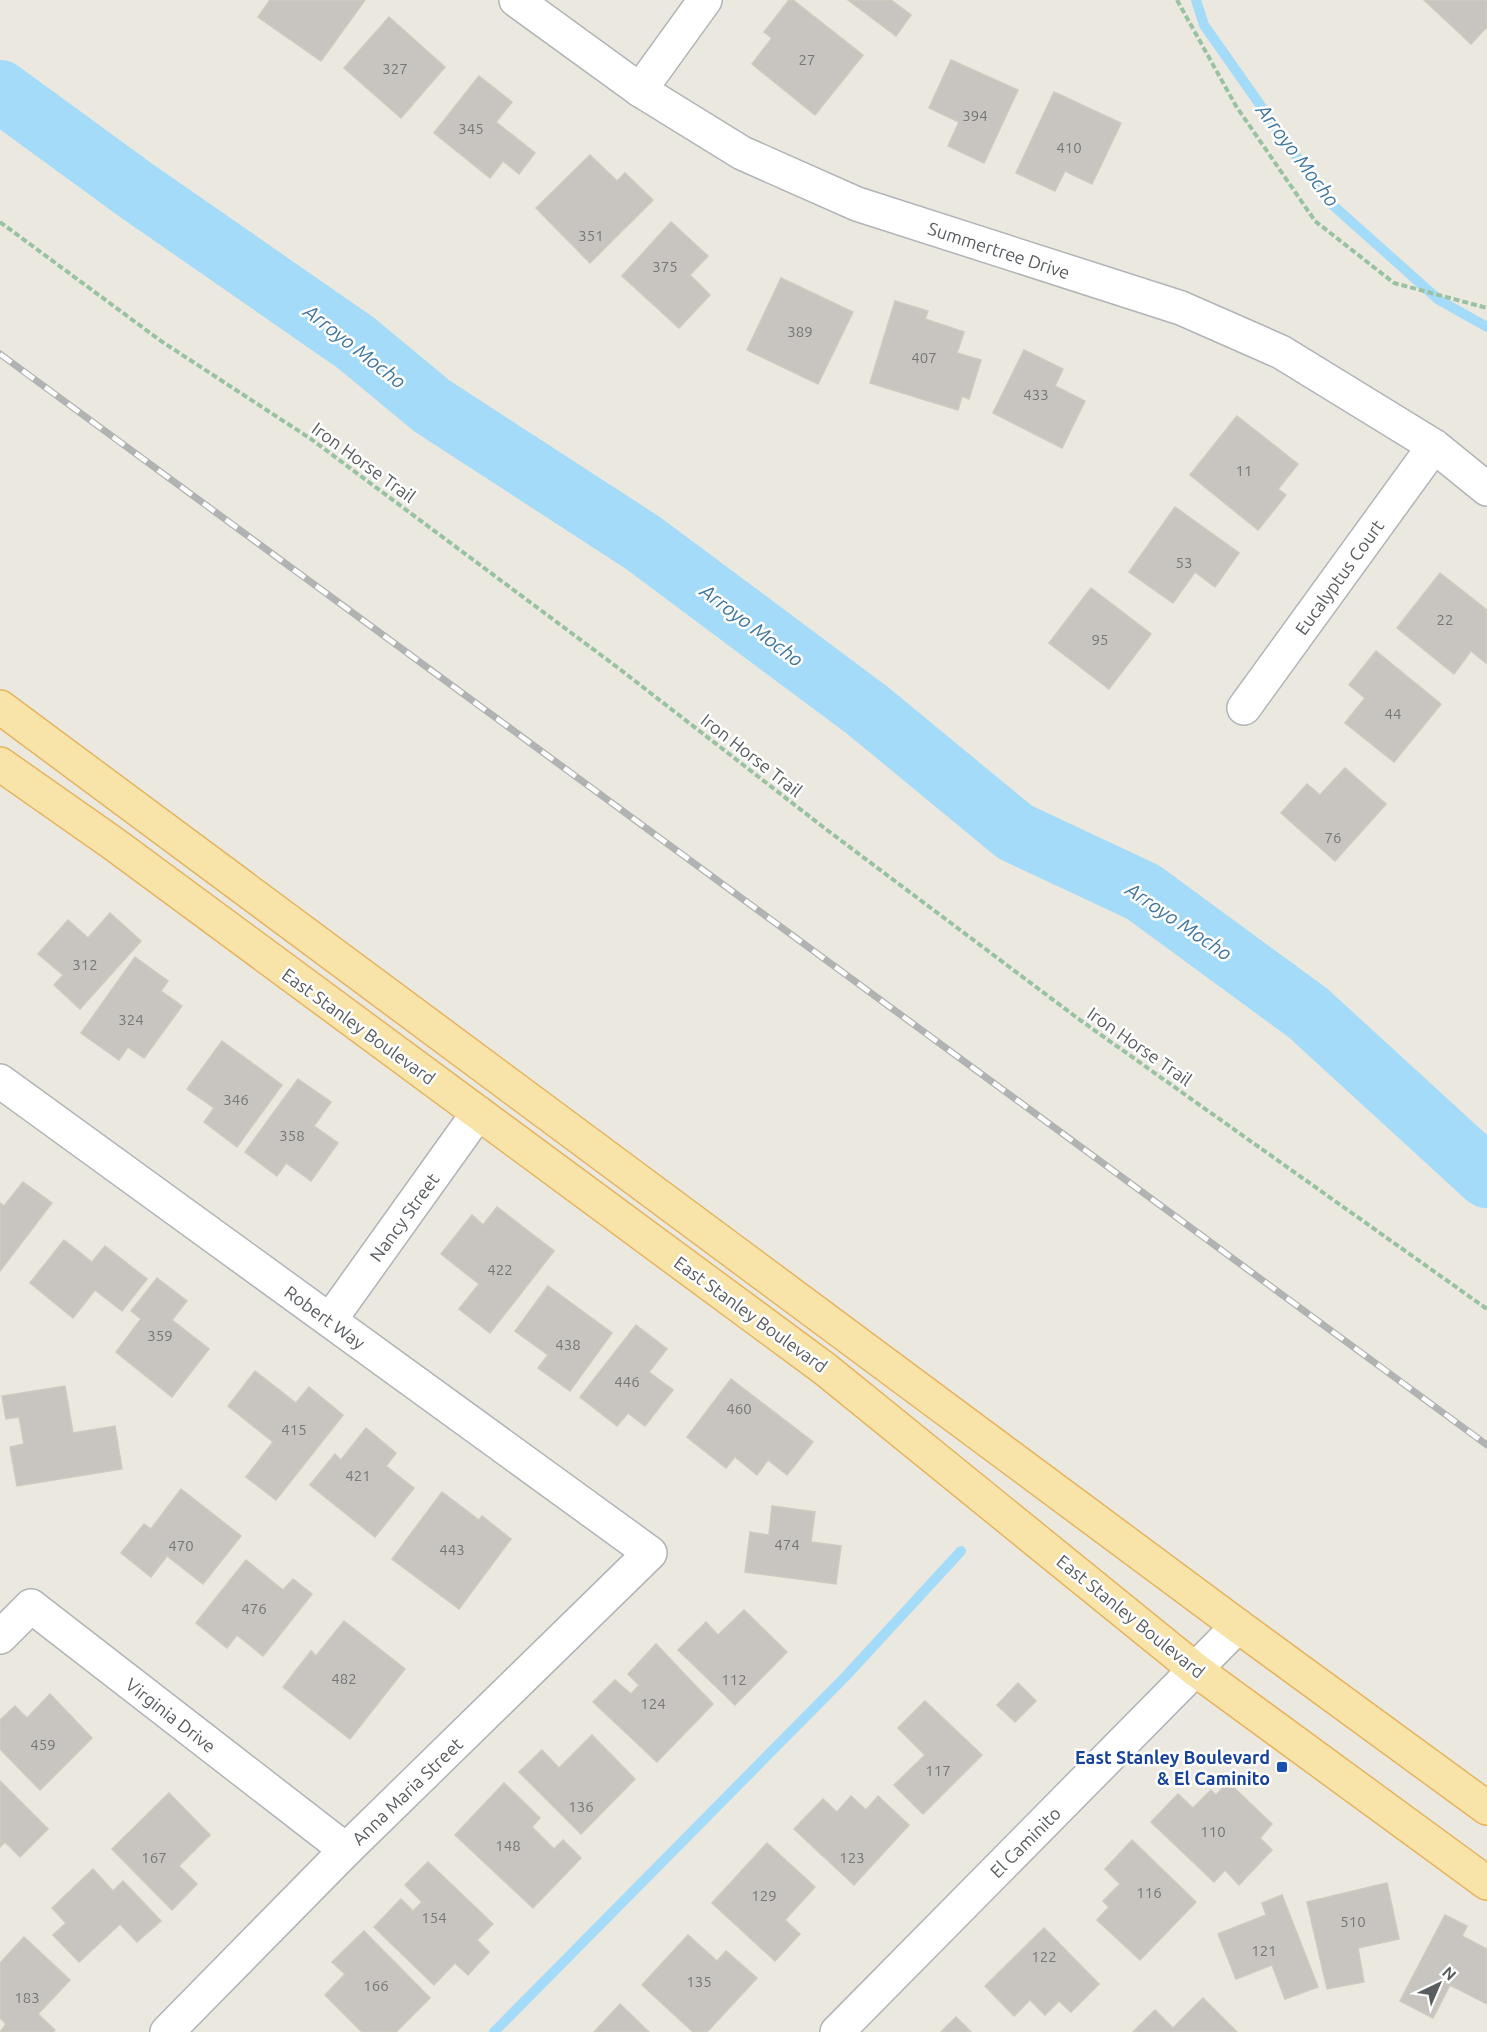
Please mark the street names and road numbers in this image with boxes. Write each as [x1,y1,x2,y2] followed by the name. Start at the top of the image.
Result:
[926,218,1072,282] street label: Summertree Drive
[309,418,420,506] street label: Iron Horse Trail
[1291,516,1387,638] street label: Eucalyptus Court
[698,709,807,801] street label: Iron Horse Trail
[279,964,439,1088] street label: East Stanley Boulevard
[1084,1003,1196,1090] street label: Iron Horse Trail
[365,1169,443,1265] street label: Nancy Street
[671,1252,831,1376] street label: East Stanley Boulevard
[281,1281,369,1353] street label: Robert Way
[1053,1550,1209,1682] street label: East Stanley Boulevard
[122,1674,220,1756] street label: Virginia Drive
[348,1733,466,1849] street label: Anna Maria Street
[986,1803,1064,1881] street label: El Caminito

